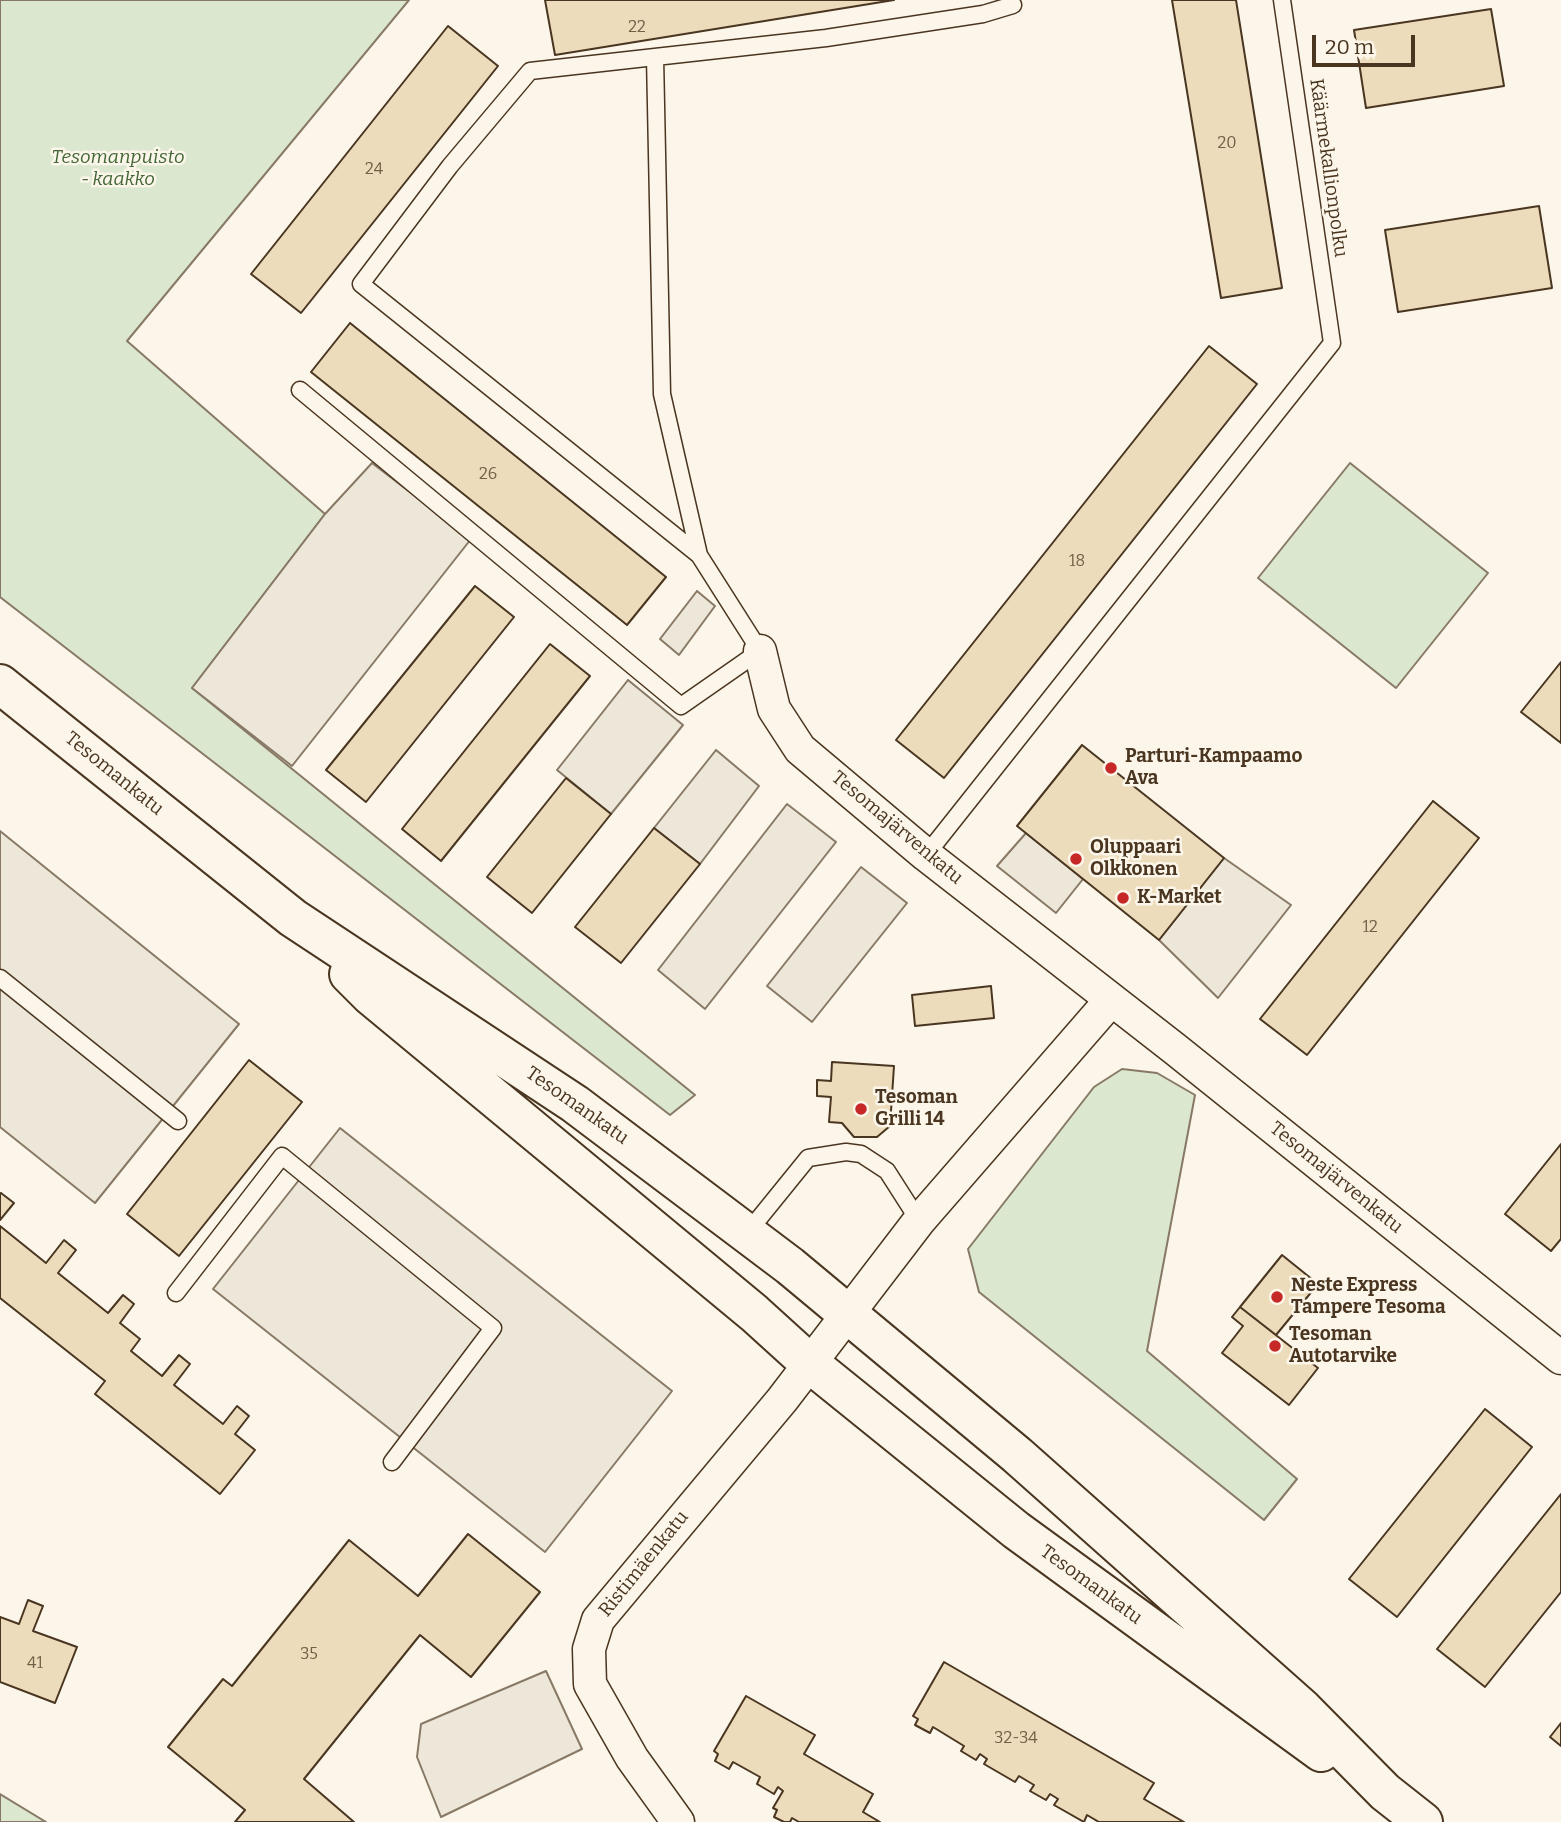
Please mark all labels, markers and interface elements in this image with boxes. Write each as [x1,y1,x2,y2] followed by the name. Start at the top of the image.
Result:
[628,18,646,38] house number: 22
[1316,21,1419,65] scale bar
[1325,34,1374,60] text: 20 m
[1304,77,1352,259] street label: Käärmekallionpolku
[1218,134,1236,154] house number: 20
[52,147,184,191] park label: Tesomanpuisto - kaakko
[365,160,383,180] house number: 24
[479,465,497,485] house number: 26
[1069,552,1085,572] house number: 18
[60,727,168,821] street label: Tesomankatu
[1125,746,1302,790] place label: Parturi-Kampaamo Ava
[1103,760,1119,776] marker: Parturi-Kampaamo Ava
[827,766,967,890] street label: Tesomajärvenkatu
[1090,837,1181,881] place label: Oluppaari Olkkonen
[1068,851,1084,867] marker: Oluppaari Olkkonen
[1137,887,1222,909] place label: K-Market
[1115,890,1131,906] marker: K-Market
[1362,918,1378,938] house number: 12
[521,1062,633,1150] street label: Tesomankatu
[875,1087,958,1131] place label: Tesoman Grilli 14
[853,1101,869,1117] marker: Tesoman Grilli 14
[1265,1117,1407,1239] street label: Tesomajärvenkatu
[1291,1275,1446,1319] place label: Neste Express Tampere Tesoma
[1269,1289,1285,1305] marker: Neste Express Tampere Tesoma
[1289,1324,1397,1368] place label: Tesoman Autotarvike
[1267,1338,1283,1354] marker: Tesoman Autotarvike
[594,1506,694,1622] street label: Ristimäenkatu
[1036,1540,1146,1630] street label: Tesomankatu
[300,1645,318,1665] house number: 35
[27,1654,43,1674] house number: 41
[994,1729,1038,1749] house number: 32-34

